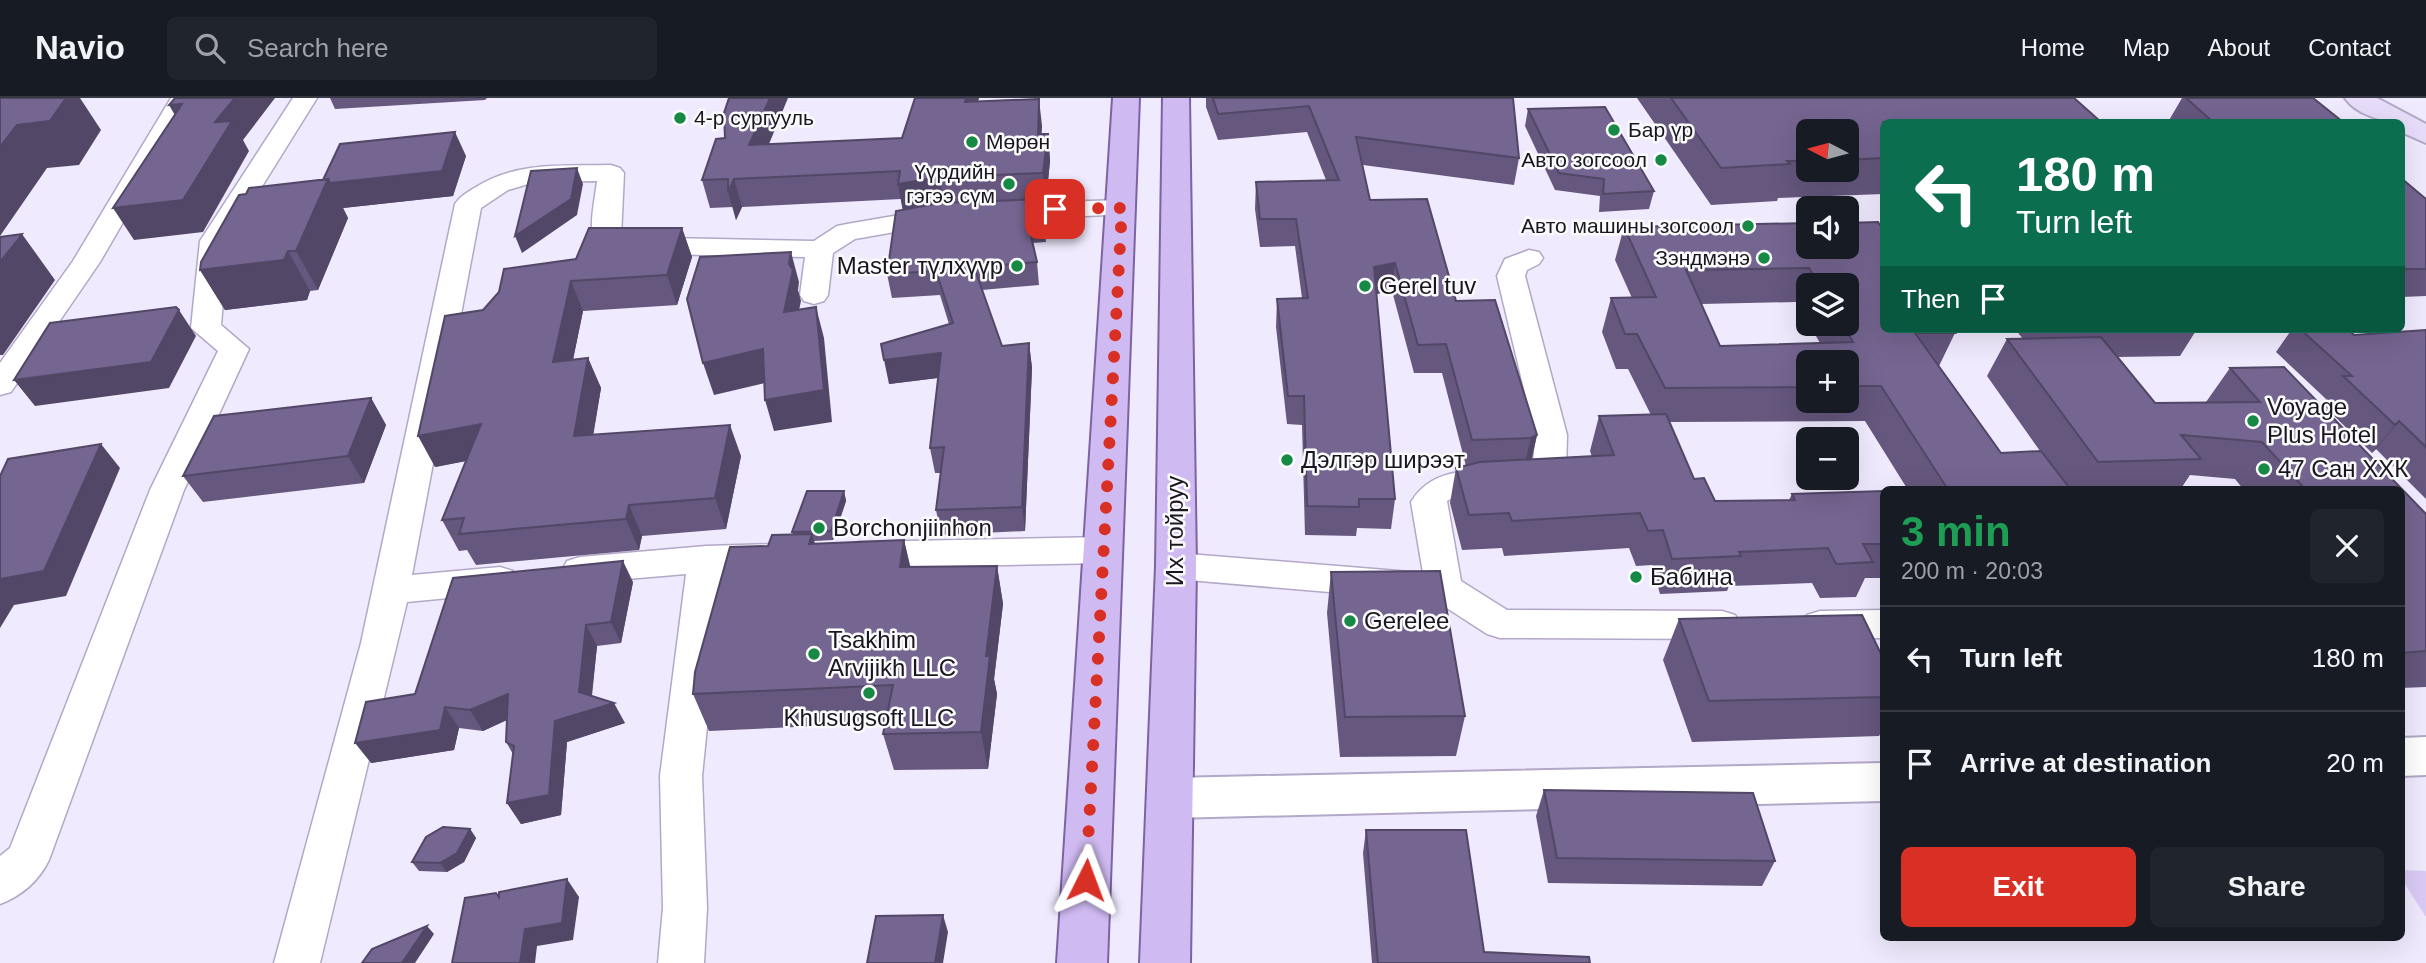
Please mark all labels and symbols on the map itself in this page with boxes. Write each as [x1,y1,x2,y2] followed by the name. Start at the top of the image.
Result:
[694,106,814,129] place label: 4-р сургууль
[672,110,688,126] marker: 4-р сургууль
[1628,118,1693,141] place label: Бар үр
[1796,119,1858,182] north arrow
[1606,122,1622,138] marker: Бар үр
[986,130,1050,153] place label: Мөрөн
[964,134,980,150] marker: Мөрөн
[1521,148,1647,171] place label: Авто зогсоол
[1653,152,1669,168] marker: Авто зогсоол
[906,160,995,207] place label: Үүрдийн гэгээ сүм
[1001,176,1017,192] marker: Үүрдийн гэгээ сүм
[1025,179,1085,239] pin
[1521,214,1734,237] place label: Авто машины зогсоол
[1740,218,1756,234] marker: Авто машины зогсоол
[1655,246,1750,269] place label: Зэндмэнэ
[1756,250,1772,266] marker: Зэндмэнэ
[837,252,1003,279] place label: Master түлхүүр
[1009,258,1025,274] marker: Master түлхүүр
[1379,272,1476,299] place label: Gerel tuv
[1357,278,1373,294] marker: Gerel tuv
[2267,393,2376,448] place label: Voyage Plus Hotel
[2245,413,2261,429] marker: Voyage Plus Hotel
[1301,446,1465,473] place label: Дэлгэр ширээт
[1279,452,1295,468] marker: Дэлгэр ширээт
[2278,455,2408,482] place label: 47 Сан ХХК
[2256,461,2272,477] marker: 47 Сан ХХК
[1161,476,1188,586] street label: Их тойруу
[833,514,992,541] place label: Borchonjiinhon
[811,520,827,536] marker: Borchonjiinhon
[1650,563,1734,590] place label: Бабина
[1628,569,1644,585] marker: Бабина
[1364,607,1449,634] place label: Gerelee
[1342,613,1358,629] marker: Gerelee
[828,626,956,681] place label: Tsakhim Arvijikh LLC
[806,646,822,662] marker: Tsakhim Arvijikh LLC
[861,685,877,701] marker: Khusugsoft LLC
[784,704,954,731] place label: Khusugsoft LLC
[1049,843,1123,917] position arrow

